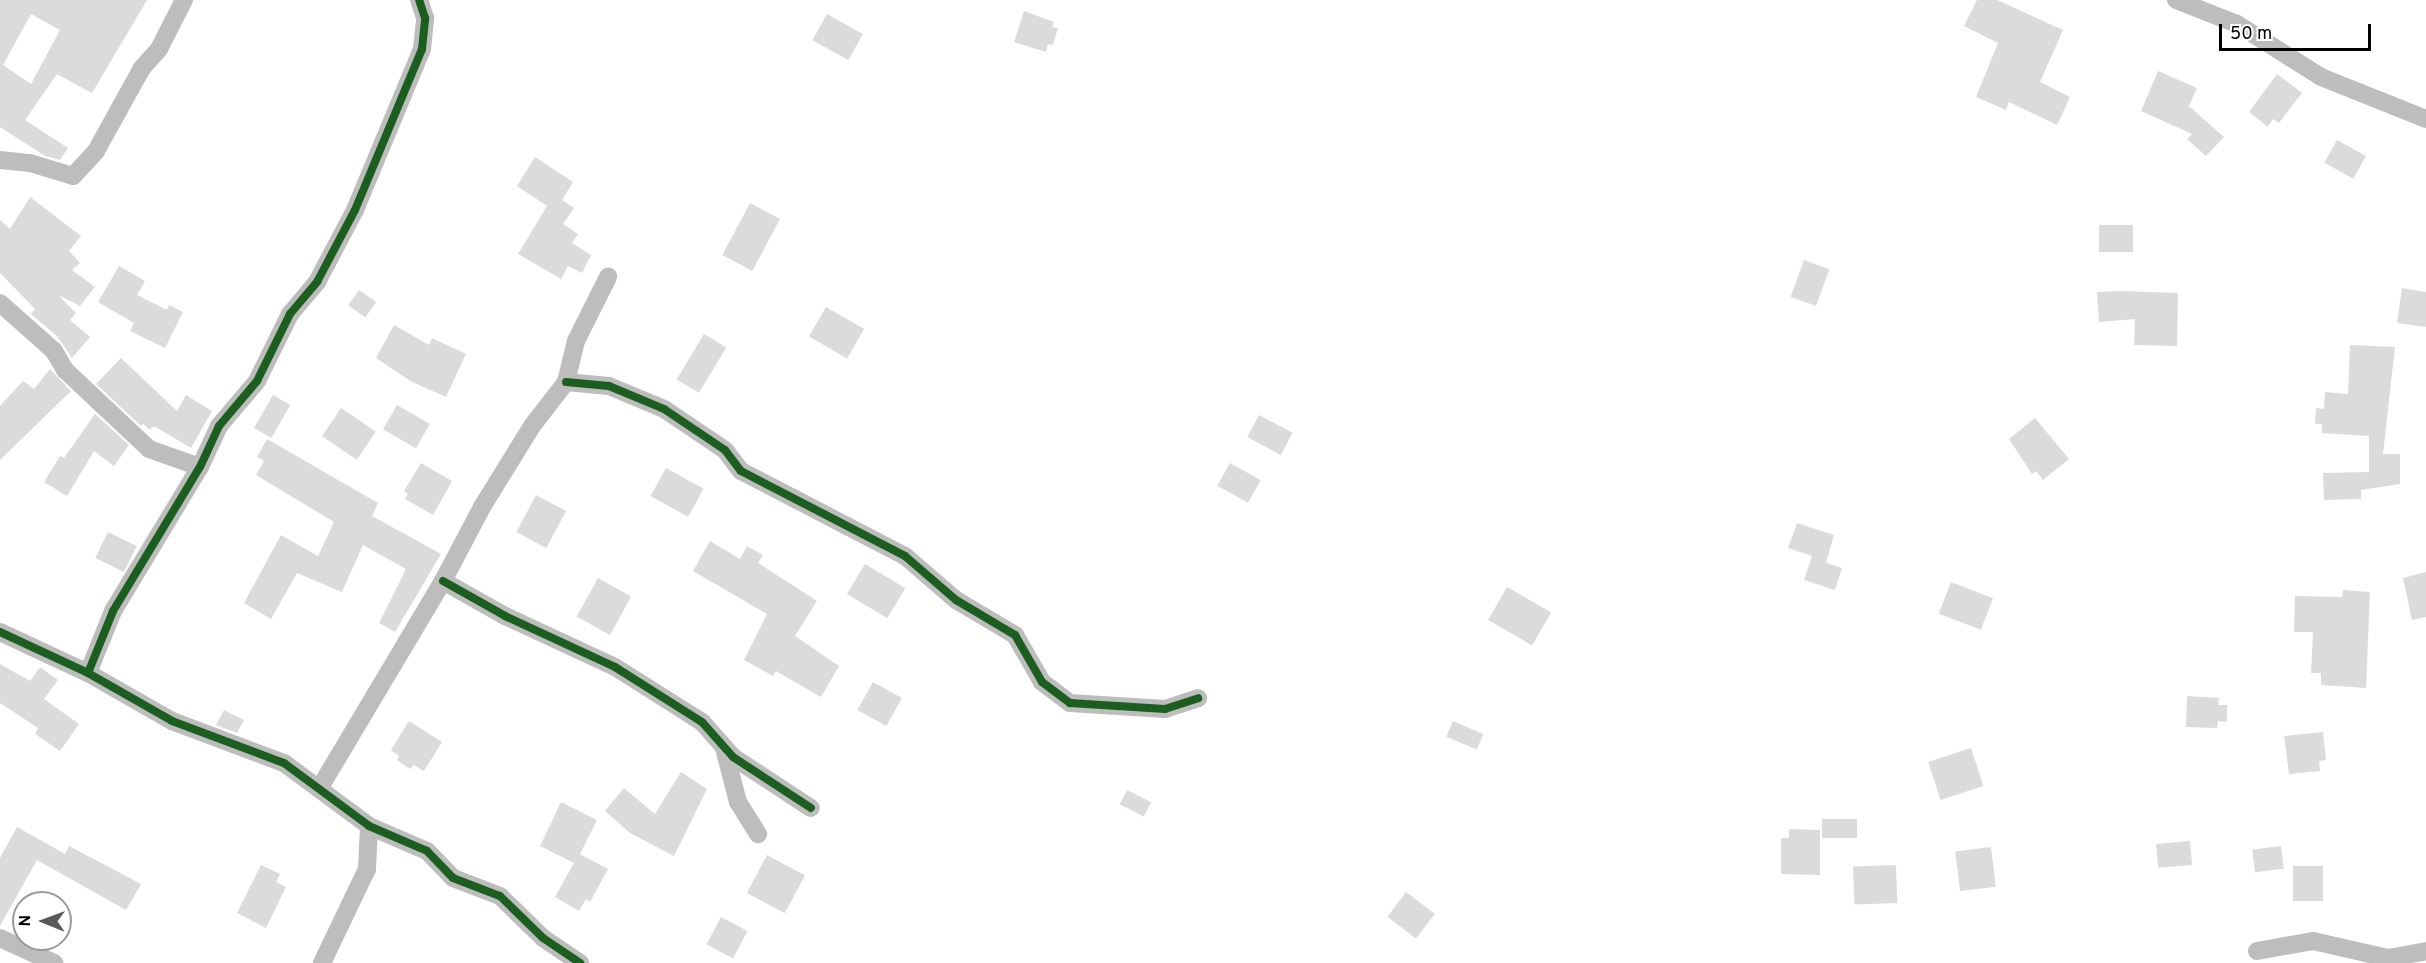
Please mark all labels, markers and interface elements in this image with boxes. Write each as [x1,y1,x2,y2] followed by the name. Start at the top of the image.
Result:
[2222,12,2374,50] scale bar
[2230,23,2272,46] text: 50 m
[12,891,72,951] north arrow
[16,915,36,927] text: N

